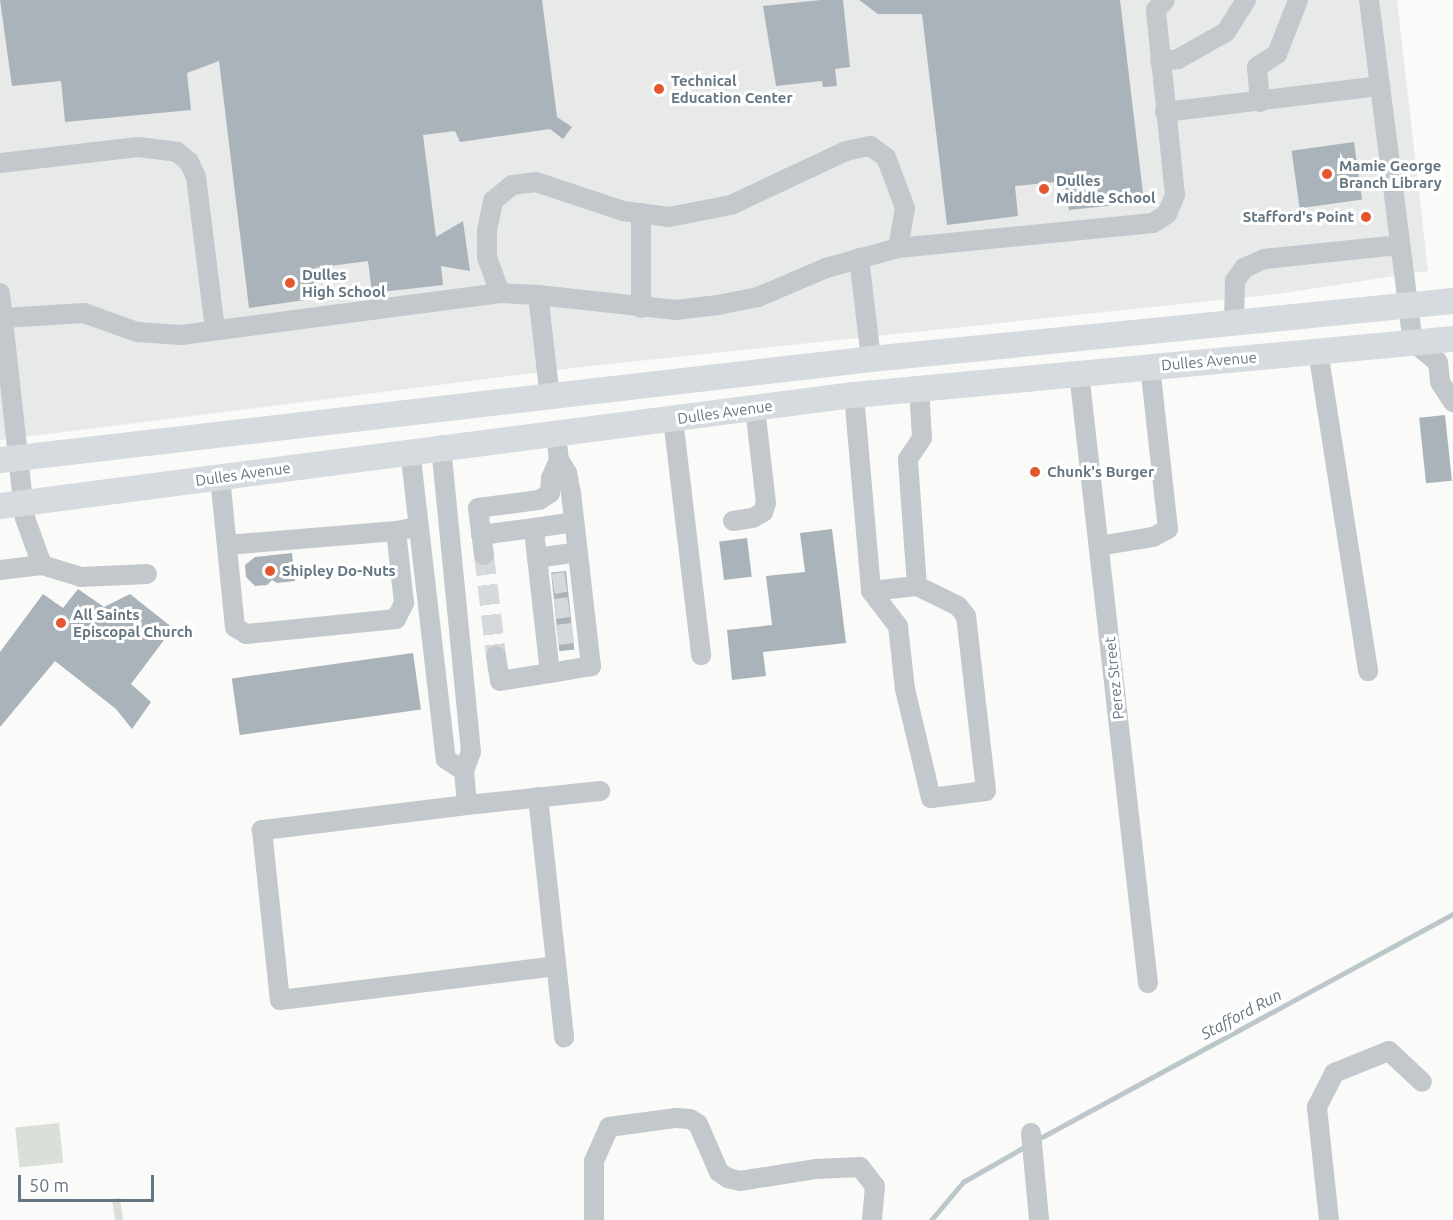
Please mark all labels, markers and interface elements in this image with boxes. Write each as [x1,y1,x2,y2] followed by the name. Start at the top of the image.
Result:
[671,71,793,106] place label: Technical Education Center
[652,82,666,96] marker: Technical Education Center
[1339,156,1442,191] place label: Mamie George Branch Library
[1320,167,1334,181] marker: Mamie George Branch Library
[1056,171,1155,206] place label: Dulles Middle School
[1037,182,1051,196] marker: Dulles Middle School
[1243,208,1354,226] place label: Stafford's Point
[1359,210,1373,224] marker: Stafford's Point
[302,265,385,300] place label: Dulles High School
[283,276,297,290] marker: Dulles High School
[1161,348,1257,374] street label: Dulles Avenue
[676,396,774,428] street label: Dulles Avenue
[194,458,292,490] street label: Dulles Avenue
[1047,463,1154,481] place label: Chunk's Burger
[1028,465,1042,479] marker: Chunk's Burger
[282,562,396,580] place label: Shipley Do-Nuts
[263,564,277,578] marker: Shipley Do-Nuts
[73,605,193,640] place label: All Saints Episcopal Church
[54,616,68,630] marker: All Saints Episcopal Church
[1101,636,1127,720] street label: Perez Street
[1197,985,1285,1043] water label: Stafford Run
[21,1163,158,1201] scale bar
[29,1175,69,1195] text: 50 m

